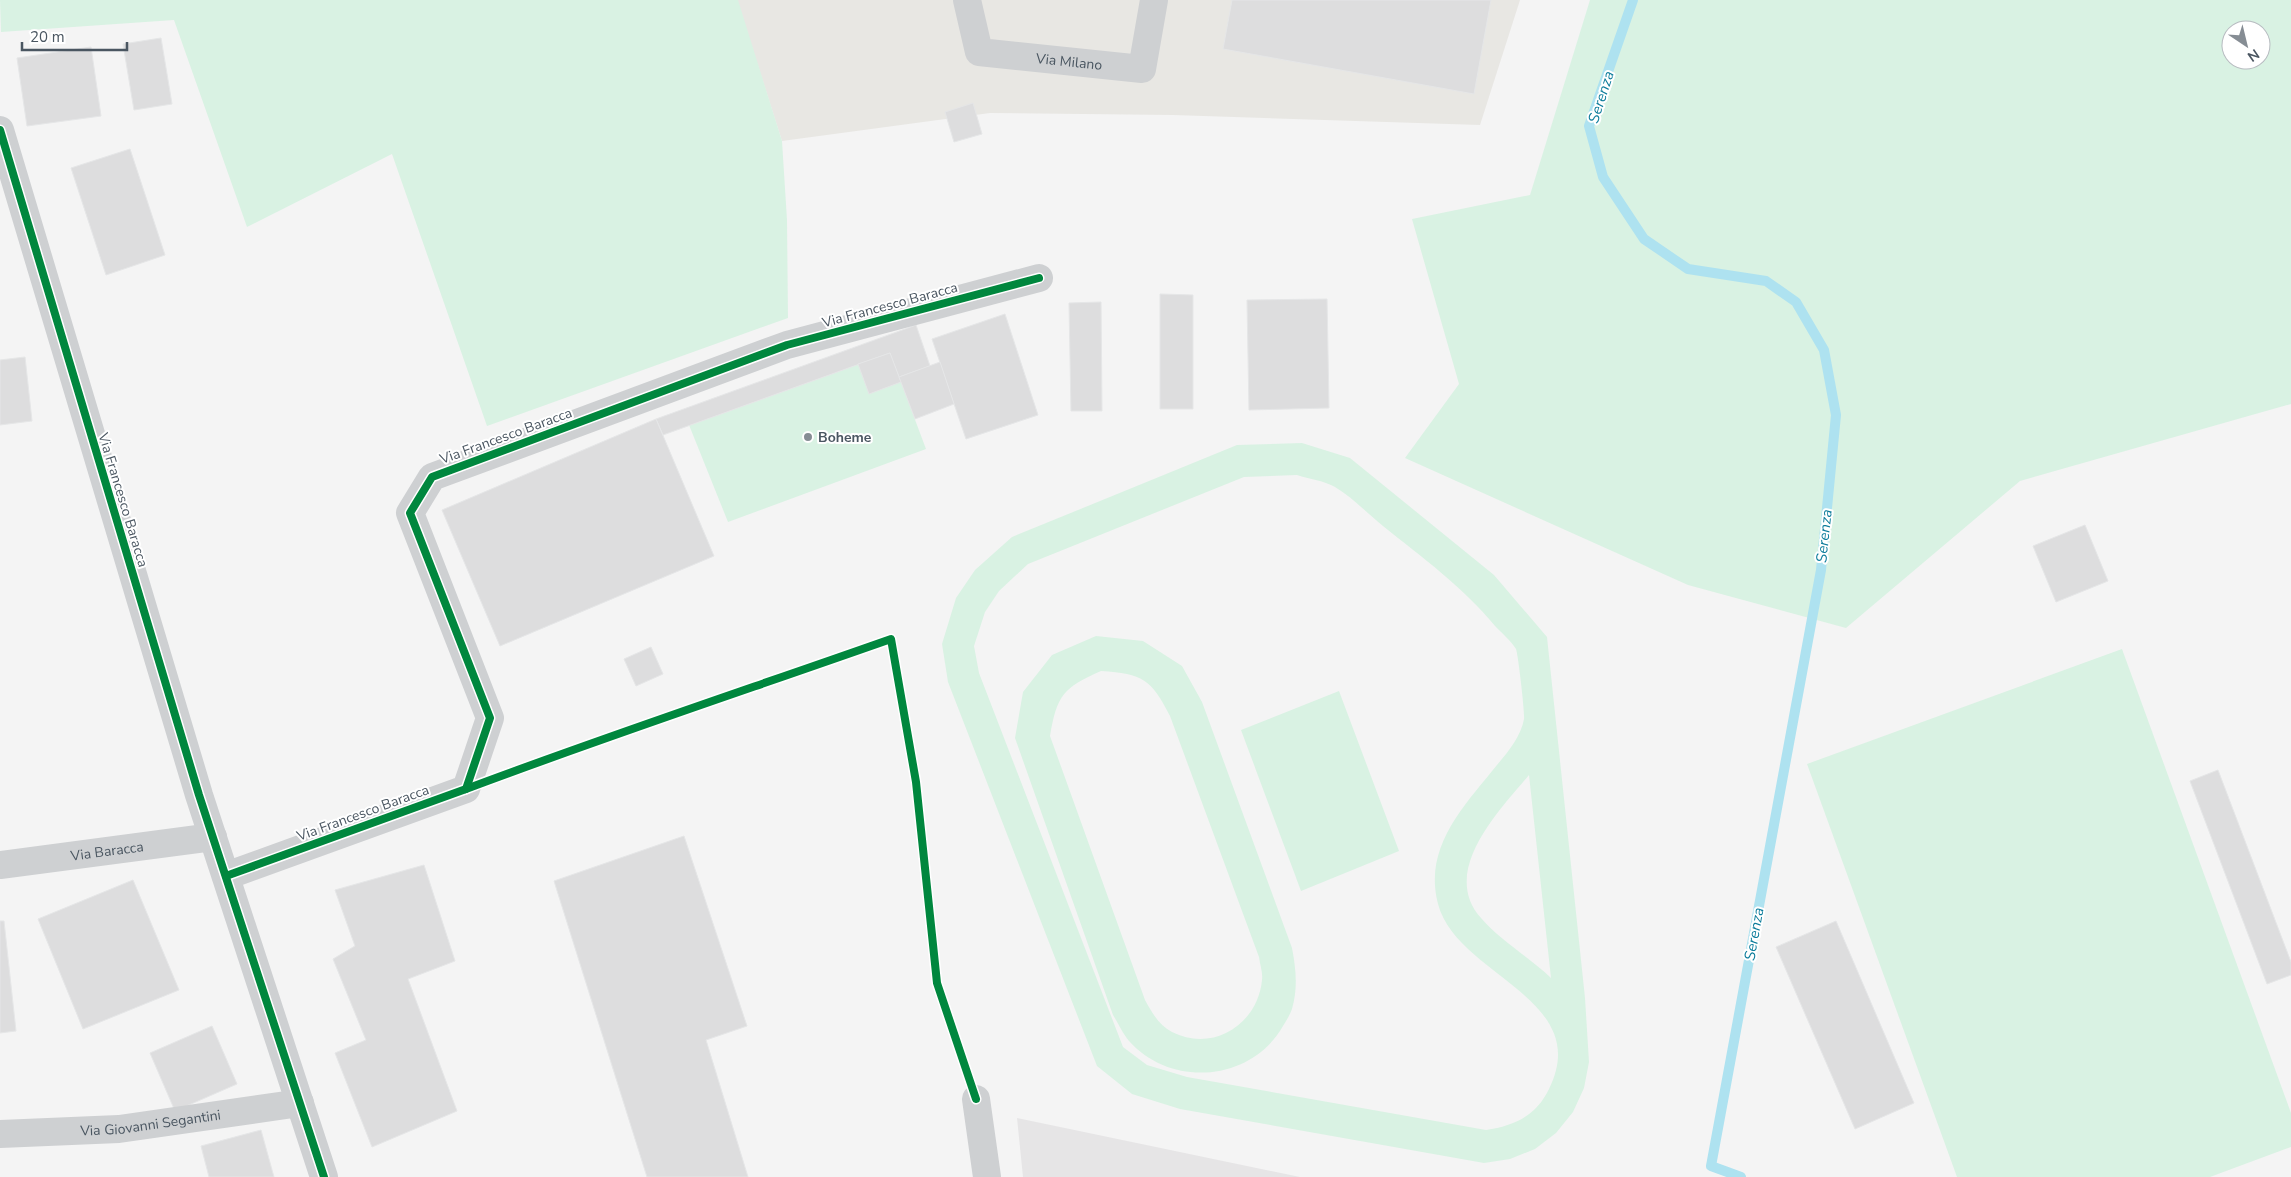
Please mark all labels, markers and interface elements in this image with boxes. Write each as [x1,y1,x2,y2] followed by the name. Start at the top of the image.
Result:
[22,20,128,52] scale bar
[2221,20,2271,70] north arrow
[30,27,65,47] text: 20 m
[2243,44,2263,66] text: N
[1034,48,1103,74] street label: Via Milano
[1583,68,1619,126] water label: Serenza
[819,278,960,332] street label: Via Francesco Baracca
[436,403,575,469] street label: Via Francesco Baracca
[818,428,872,447] place label: Boheme
[93,430,152,569] street label: Via Francesco Baracca
[802,431,814,443] marker: Boheme
[1811,508,1837,564] water label: Serenza
[293,780,432,846] street label: Via Francesco Baracca
[68,837,145,865] street label: Via Baracca
[1739,906,1769,962] water label: Serenza
[79,1105,222,1140] street label: Via Giovanni Segantini

